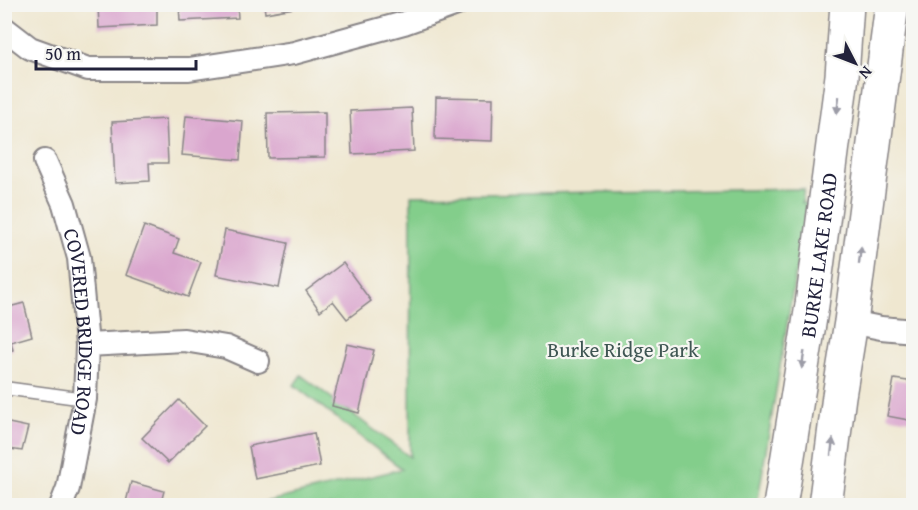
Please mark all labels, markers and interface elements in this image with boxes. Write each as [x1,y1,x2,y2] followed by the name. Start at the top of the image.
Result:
[36,33,196,71] scale bar
[825,33,885,93] north arrow
[45,40,81,67] text: 50 m
[853,61,879,85] text: N
[833,95,842,114] one-way arrow
[792,171,845,340] street label: BURKE LAKE ROAD
[56,225,103,438] street label: COVERED BRIDGE ROAD
[855,245,865,264] one-way arrow
[547,334,699,365] park label: Burke Ridge Park
[798,351,807,370] one-way arrow
[828,438,837,457] one-way arrow

